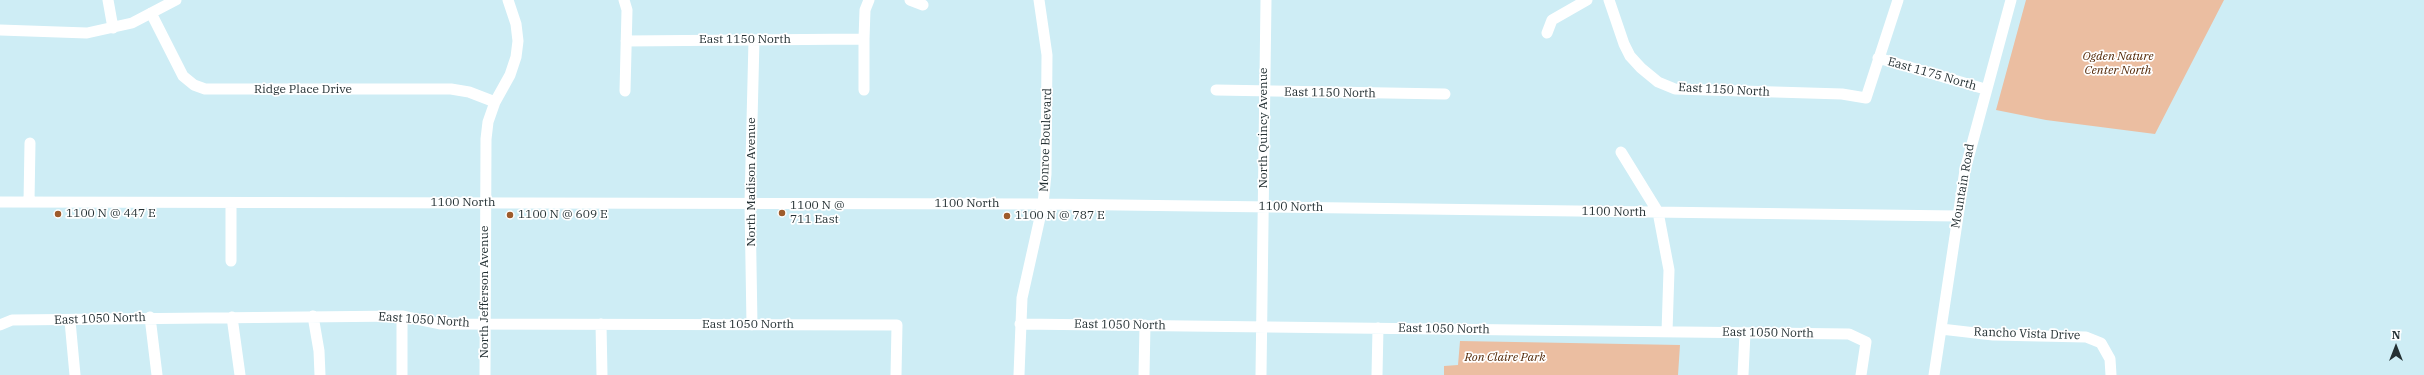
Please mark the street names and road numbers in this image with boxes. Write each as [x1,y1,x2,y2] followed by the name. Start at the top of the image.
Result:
[699,33,791,47] street label: East 1150 North
[1886,54,1978,94] street label: East 1175 North
[1257,67,1271,189] street label: North Quincy Avenue
[1678,80,1770,100] street label: East 1150 North
[254,83,352,97] street label: Ridge Place Drive
[1284,85,1376,101] street label: East 1150 North
[1037,88,1055,192] street label: Monroe Boulevard
[745,117,759,247] street label: North Madison Avenue
[1948,142,1978,230] street label: Mountain Road
[431,196,495,210] street label: 1100 North
[935,197,999,211] street label: 1100 North
[1258,199,1324,215] street label: 1100 North
[1581,204,1647,220] street label: 1100 North
[478,226,492,358] street label: North Jefferson Avenue
[54,310,146,328] street label: East 1050 North
[378,310,470,330] street label: East 1050 North
[1074,317,1166,333] street label: East 1050 North
[702,318,794,332] street label: East 1050 North
[1398,321,1490,337] street label: East 1050 North
[1722,325,1814,341] street label: East 1050 North
[1973,325,2081,343] street label: Rancho Vista Drive

